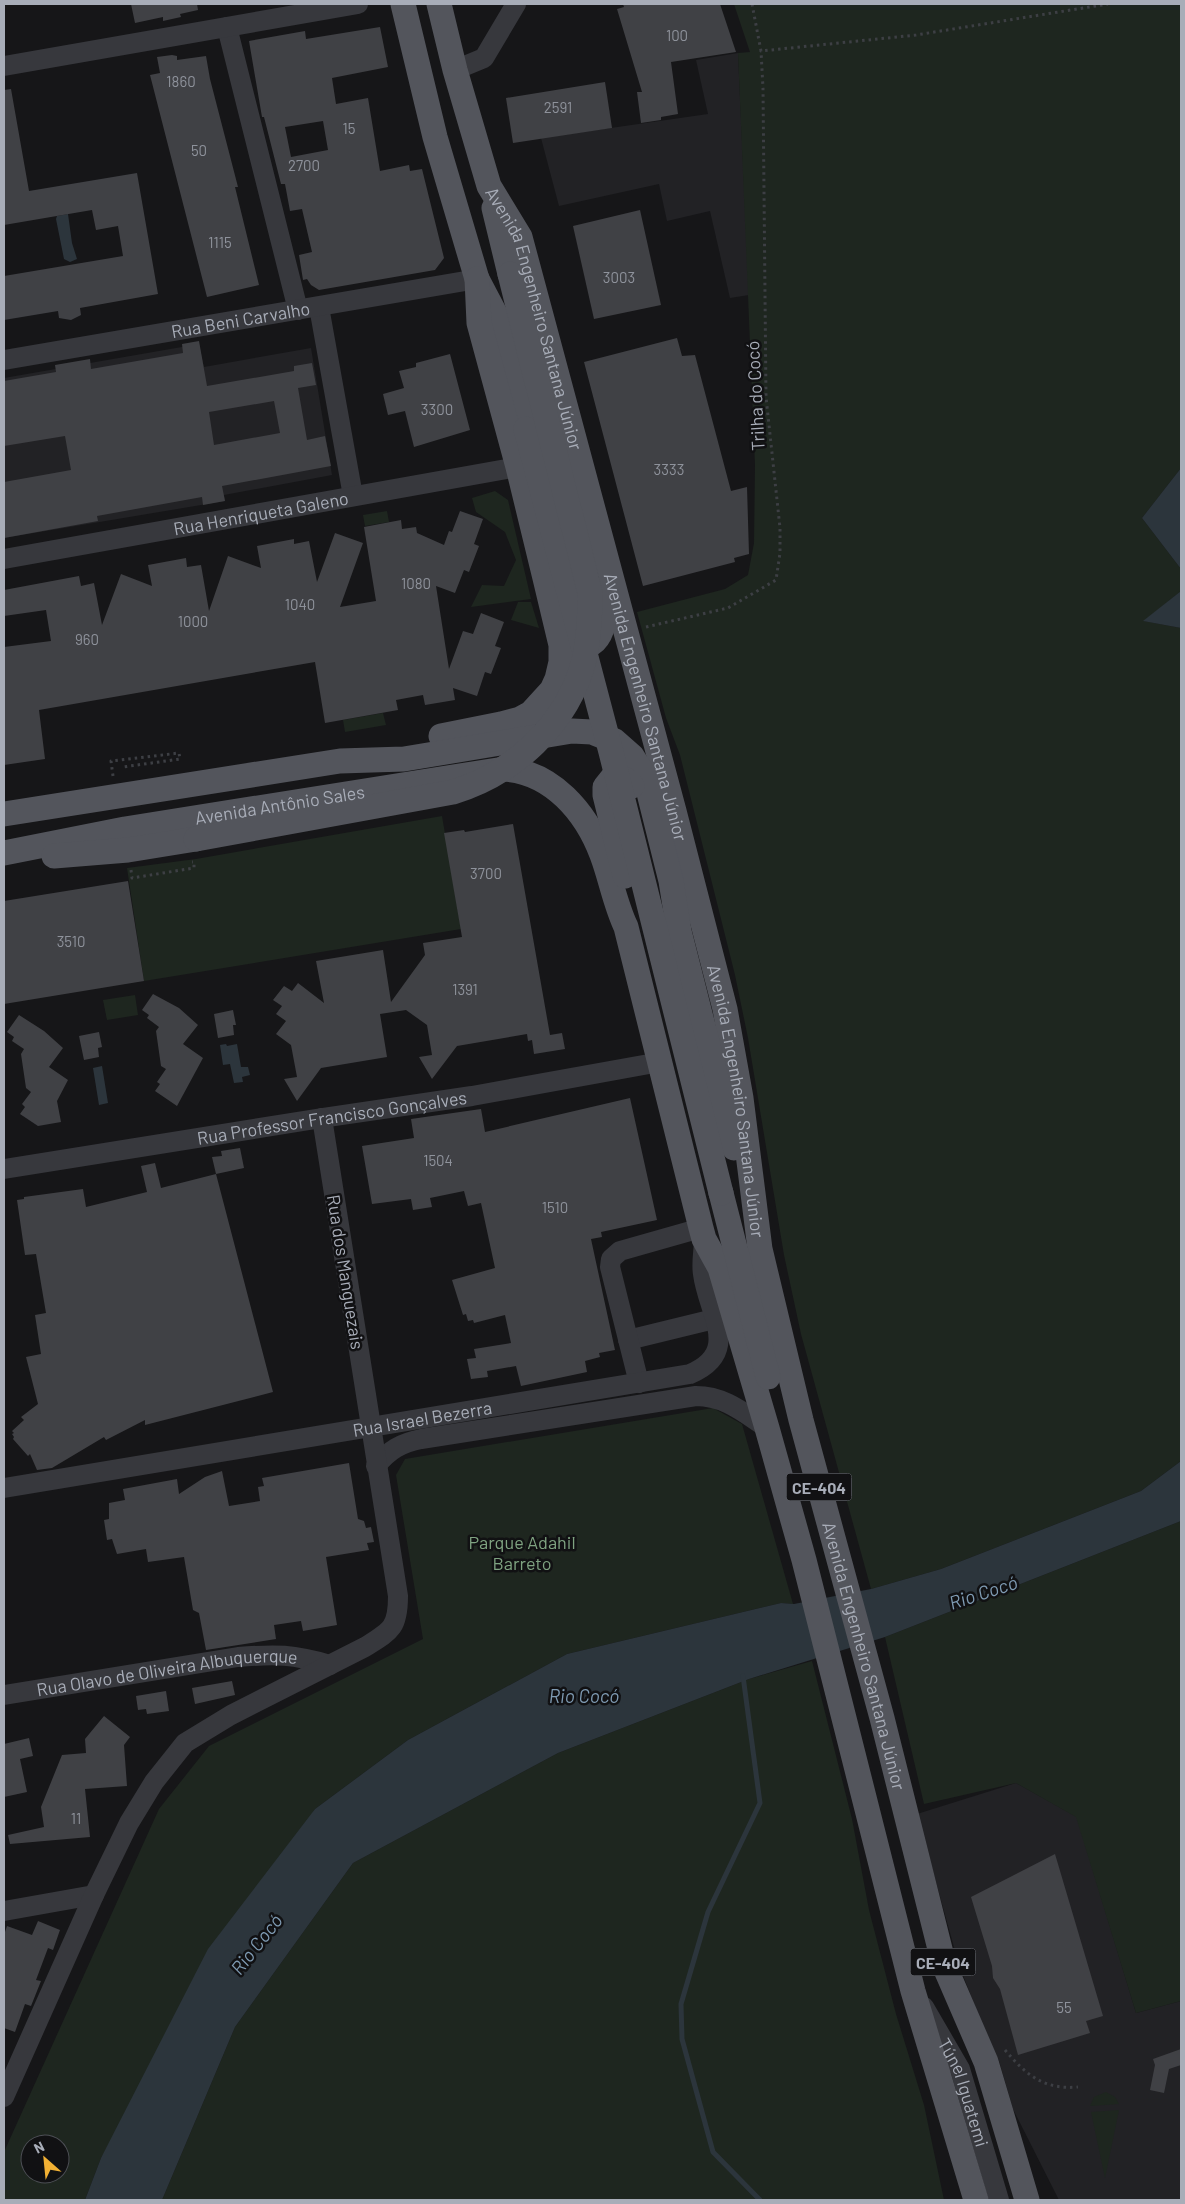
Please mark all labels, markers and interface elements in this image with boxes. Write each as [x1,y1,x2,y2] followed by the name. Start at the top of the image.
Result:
[666,26,688,44] house number: 100
[166,72,196,90] house number: 1860
[544,98,572,116] house number: 2591
[343,119,355,137] house number: 15
[191,141,207,159] house number: 50
[288,156,320,174] house number: 2700
[481,183,588,453] street label: Avenida Engenheiro Santana Júnior
[208,233,232,251] house number: 1115
[603,268,635,286] house number: 3003
[169,297,312,342] street label: Rua Beni Carvalho
[741,340,769,452] street label: Trilha do Cocó
[421,400,453,418] house number: 3300
[654,460,684,478] house number: 3333
[172,487,350,539] street label: Rua Henriqueta Galeno
[600,570,692,844] street label: Avenida Engenheiro Santana Júnior
[401,574,431,592] house number: 1080
[285,595,315,613] house number: 1040
[178,612,208,630] house number: 1000
[75,630,99,648] house number: 960
[193,780,366,829] street label: Avenida Antônio Sales
[470,864,502,882] house number: 3700
[57,932,85,950] house number: 3510
[703,962,770,1239] street label: Avenida Engenheiro Santana Júnior
[452,980,478,998] house number: 1391
[195,1086,468,1149] street label: Rua Professor Francisco Gonçalves
[423,1151,453,1169] house number: 1504
[323,1193,369,1351] street label: Rua dos Manguezais
[542,1198,568,1216] house number: 1510
[351,1396,493,1441] street label: Rua Israel Bezerra
[786,1474,852,1500] road number: CE-404
[818,1519,911,1793] street label: Avenida Engenheiro Santana Júnior
[468,1531,576,1574] park label: Parque Adahil Barreto
[946,1570,1020,1614] water label: Rio Cocó
[35,1644,299,1701] street label: Rua Olavo de Oliveira Albuquerque
[549,1684,619,1707] water label: Rio Cocó
[71,1809,81,1827] house number: 11
[225,1909,287,1979] water label: Rio Cocó
[910,1948,976,1975] road number: CE-404
[1056,1998,1072,2016] house number: 55
[933,2034,994,2149] street label: Túnel Iguatemi
[20,2134,70,2184] north arrow
[31,2137,47,2157] text: N

